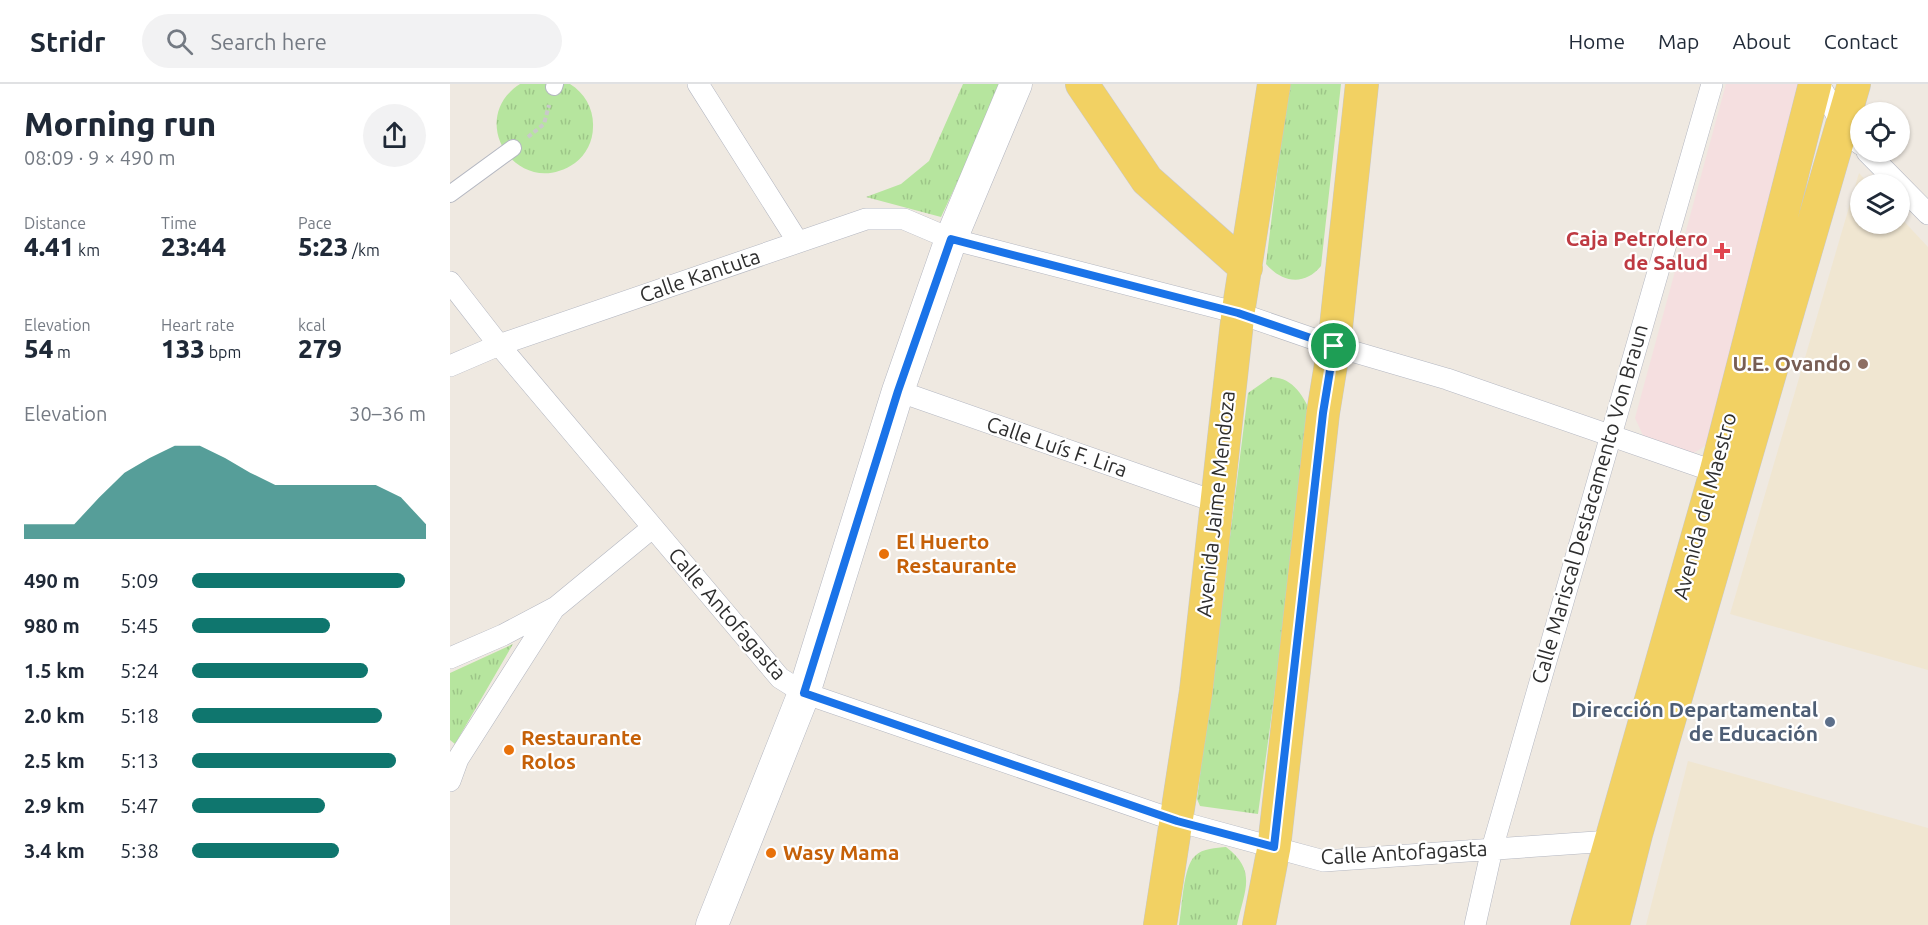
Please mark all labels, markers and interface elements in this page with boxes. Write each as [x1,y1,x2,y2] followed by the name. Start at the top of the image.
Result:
[142,14,562,68] search box
[163,25,196,58] icon: search
[30,26,106,57] text: Stridr
[211,29,327,54] text: Search here
[1568,29,1625,53] text: Home
[1658,29,1699,53] text: Map
[1732,29,1791,53] text: About
[1824,29,1898,53] text: Contact
[1850,102,1910,234] map controls
[1850,102,1910,162] button: locate
[363,104,426,167] button: share
[24,105,216,142] text: Morning run
[24,146,176,169] text: 08:09 · 9 × 490 m
[1850,174,1910,234] button: layers
[24,214,86,232] text: Distance
[161,214,197,232] text: Time
[298,214,332,232] text: Pace
[1566,226,1708,274] place label: Caja Petrolero de Salud
[24,232,74,261] text: 4.41
[161,232,226,261] text: 23:44
[298,232,348,261] text: 5:23
[74,241,100,259] text: km
[348,241,380,259] text: /km
[1713,242,1731,260] marker: Caja Petrolero de Salud
[636,243,763,307] street label: Calle Kantuta
[24,316,91,334] text: Elevation
[161,316,235,334] text: Heart rate
[298,316,326,334] text: kcal
[1308,320,1359,371] pin
[1526,321,1652,686] street label: Calle Mariscal Destacamento Von Braun
[1317,329,1350,362] icon: arrive
[24,334,53,363] text: 54
[161,334,205,363] text: 133
[298,334,342,363] text: 279
[53,343,71,361] text: m
[205,343,241,361] text: bpm
[1732,351,1851,375] place label: U.E. Ovando
[1856,357,1870,371] marker: U.E. Ovando
[1191,389,1239,618] street label: Avenida Jaime Mendoza
[24,402,107,425] text: Elevation
[349,402,426,425] text: 30–36 m
[1668,410,1741,602] street label: Avenida del Maestro
[984,411,1131,481] street label: Calle Luís F. Lira
[896,529,1017,577] place label: El Huerto Restaurante
[664,542,792,684] street label: Calle Antofagasta
[877,547,891,561] marker: El Huerto Restaurante
[24,569,80,592] text: 490 m
[120,569,159,592] text: 5:09
[24,614,80,637] text: 980 m
[120,614,159,637] text: 5:45
[24,659,85,682] text: 1.5 km
[120,659,159,682] text: 5:24
[1571,697,1818,745] place label: Dirección Departamental de Educación
[24,704,85,727] text: 2.0 km
[120,704,159,727] text: 5:18
[1823,715,1837,729] marker: Dirección Departamental de Educación
[521,725,642,773] place label: Restaurante Rolos
[502,743,516,757] marker: Restaurante Rolos
[24,749,85,772] text: 2.5 km
[120,749,159,772] text: 5:13
[24,794,85,817] text: 2.9 km
[120,794,159,817] text: 5:47
[1320,836,1488,868] street label: Calle Antofagasta
[24,839,85,862] text: 3.4 km
[120,839,159,862] text: 5:38
[783,840,899,864] place label: Wasy Mama
[764,846,778,860] marker: Wasy Mama

